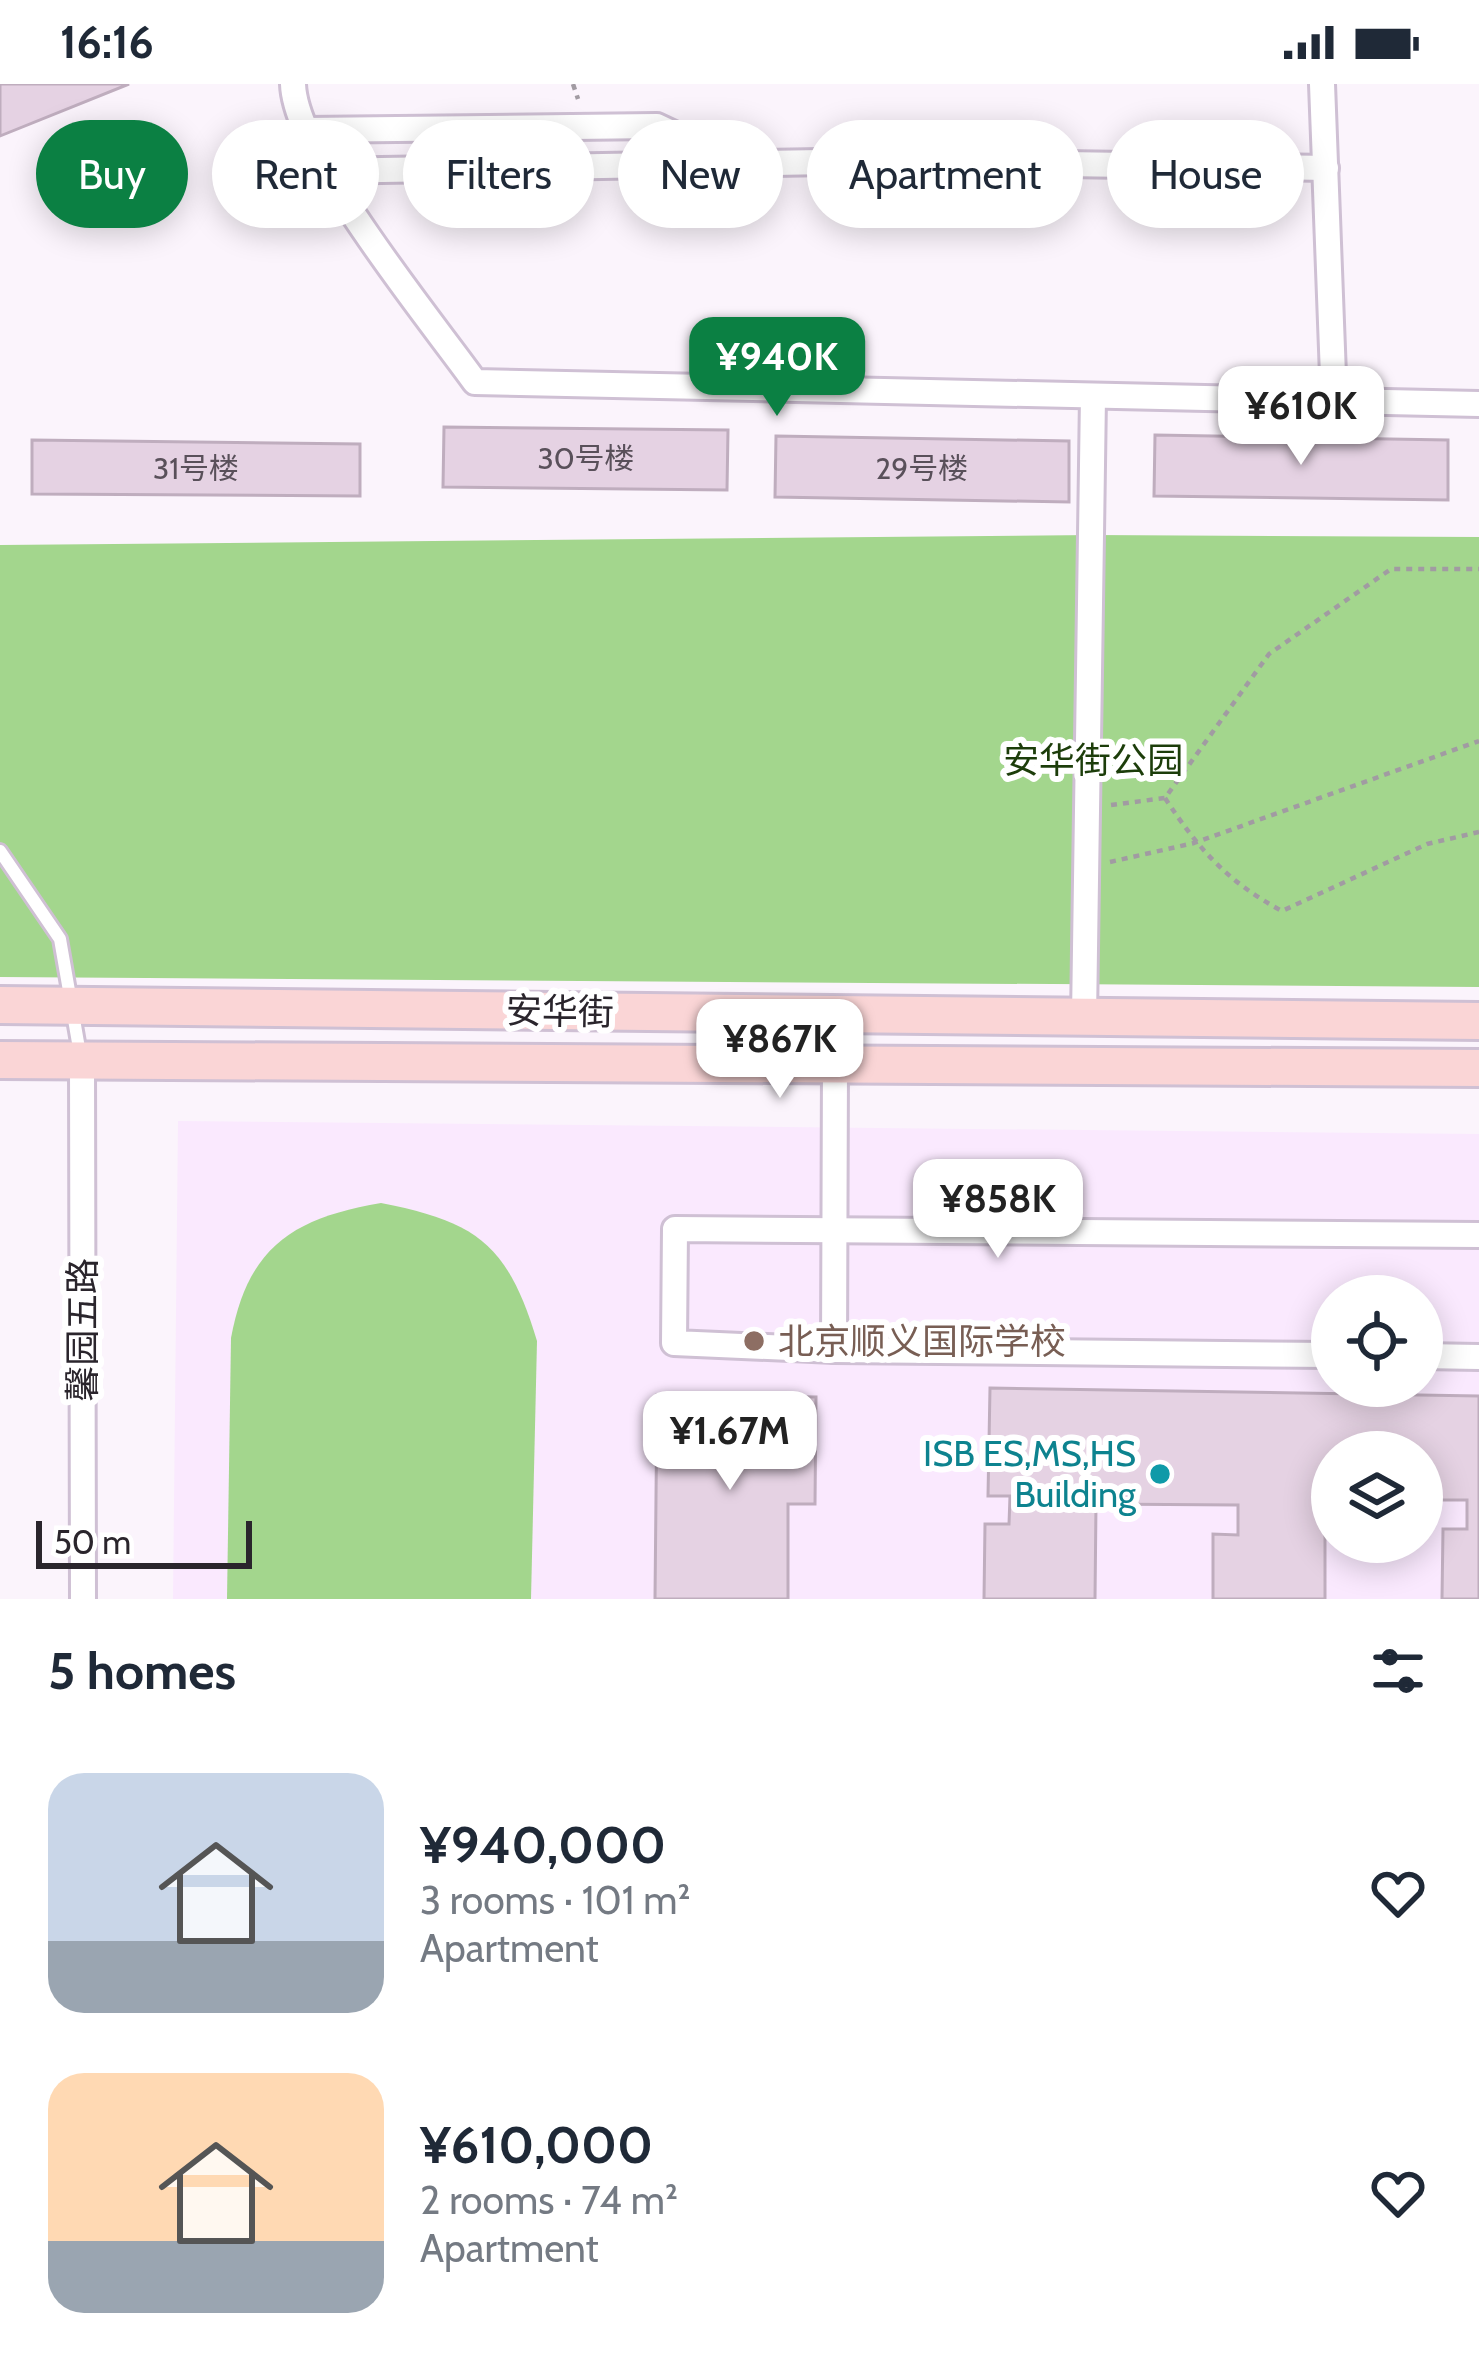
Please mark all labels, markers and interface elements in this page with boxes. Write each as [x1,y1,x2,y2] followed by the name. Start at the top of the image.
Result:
[60,15,154,69] text: 16:16
[36,120,188,228] chip: Buy
[212,120,379,228] chip: Rent
[403,120,594,228] chip: Filters
[618,120,783,228] chip: New
[807,120,1083,228] chip: Apartment
[1107,120,1304,228] chip: House
[693,317,861,419] pin: ¥940K
[716,332,838,380] text: ¥940K
[1217,366,1385,468] pin: ¥610K
[1245,381,1357,429] text: ¥610K
[537,440,635,477] house number: 30号楼
[153,450,239,487] house number: 31号楼
[876,450,968,487] house number: 29号楼
[1003,738,1183,782] park label: 安华街公园
[506,988,614,1034] street label: 安华街
[696,999,864,1101] pin: ¥867K
[723,1014,837,1062] text: ¥867K
[914,1159,1082,1261] pin: ¥858K
[940,1174,1056,1222] text: ¥858K
[60,1258,104,1402] street label: 馨园五路
[1311,1275,1443,1563] map controls
[1311,1275,1443,1407] button: locate
[778,1319,1066,1363] place label: 北京顺义国际学校
[741,1328,767,1354] marker: 北京顺义国际学校
[632,1391,828,1493] pin: ¥1.67M
[670,1406,790,1454] text: ¥1.67M
[923,1431,1137,1516] place label: ISB ES,MS,HS Building
[1311,1431,1443,1563] button: layers
[1147,1461,1173,1487] marker: ISB ES,MS,HS Building
[36,1515,252,1568] scale bar
[54,1522,131,1562] text: 50 m
[1365,1638,1431,1704] icon: filters
[48,1640,236,1702] text: 5 homes
[420,1814,666,1876] text: ¥940,000
[144,1821,288,1965] icon: home
[1365,1860,1431,1926] icon: heart
[420,1876,690,1924] text: 3 rooms · 101 m²
[420,1924,599,1972] text: Apartment
[420,2114,653,2176] text: ¥610,000
[144,2121,288,2265] icon: home
[1365,2160,1431,2226] icon: heart
[420,2176,678,2224] text: 2 rooms · 74 m²
[420,2224,599,2272] text: Apartment

